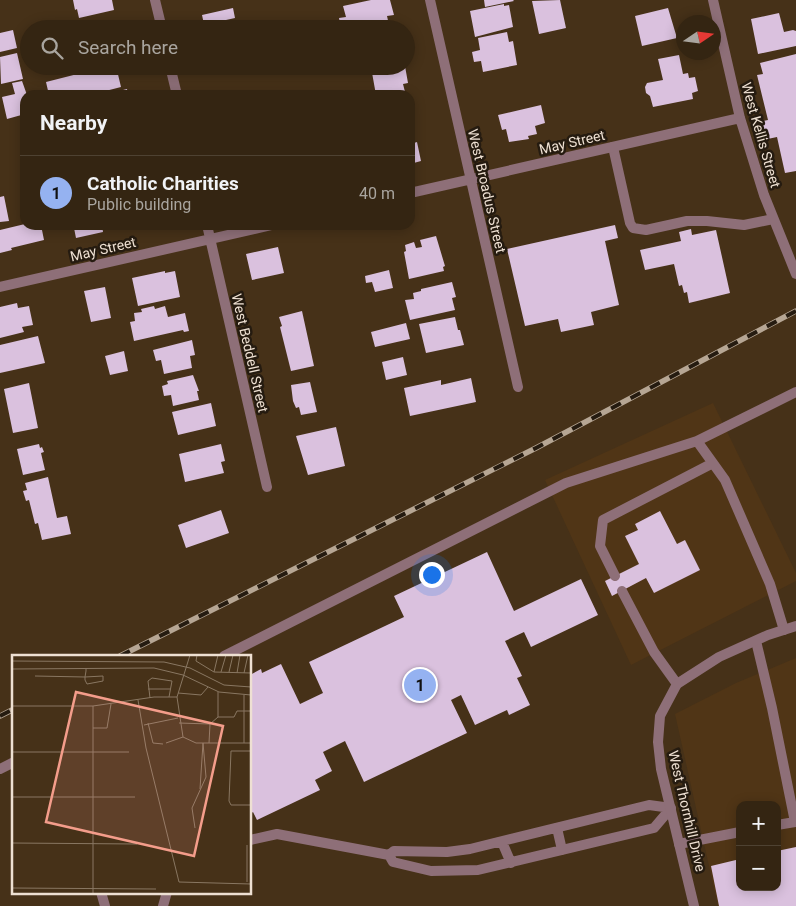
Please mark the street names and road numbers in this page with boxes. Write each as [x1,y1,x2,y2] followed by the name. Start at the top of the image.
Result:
[738,81,784,190] street label: West Kellis Street
[465,127,509,255] street label: West Broadus Street
[538,127,607,157] street label: May Street
[69,234,138,264] street label: May Street
[229,292,272,414] street label: West Beddell Street
[665,749,709,873] street label: West Thornhill Drive

